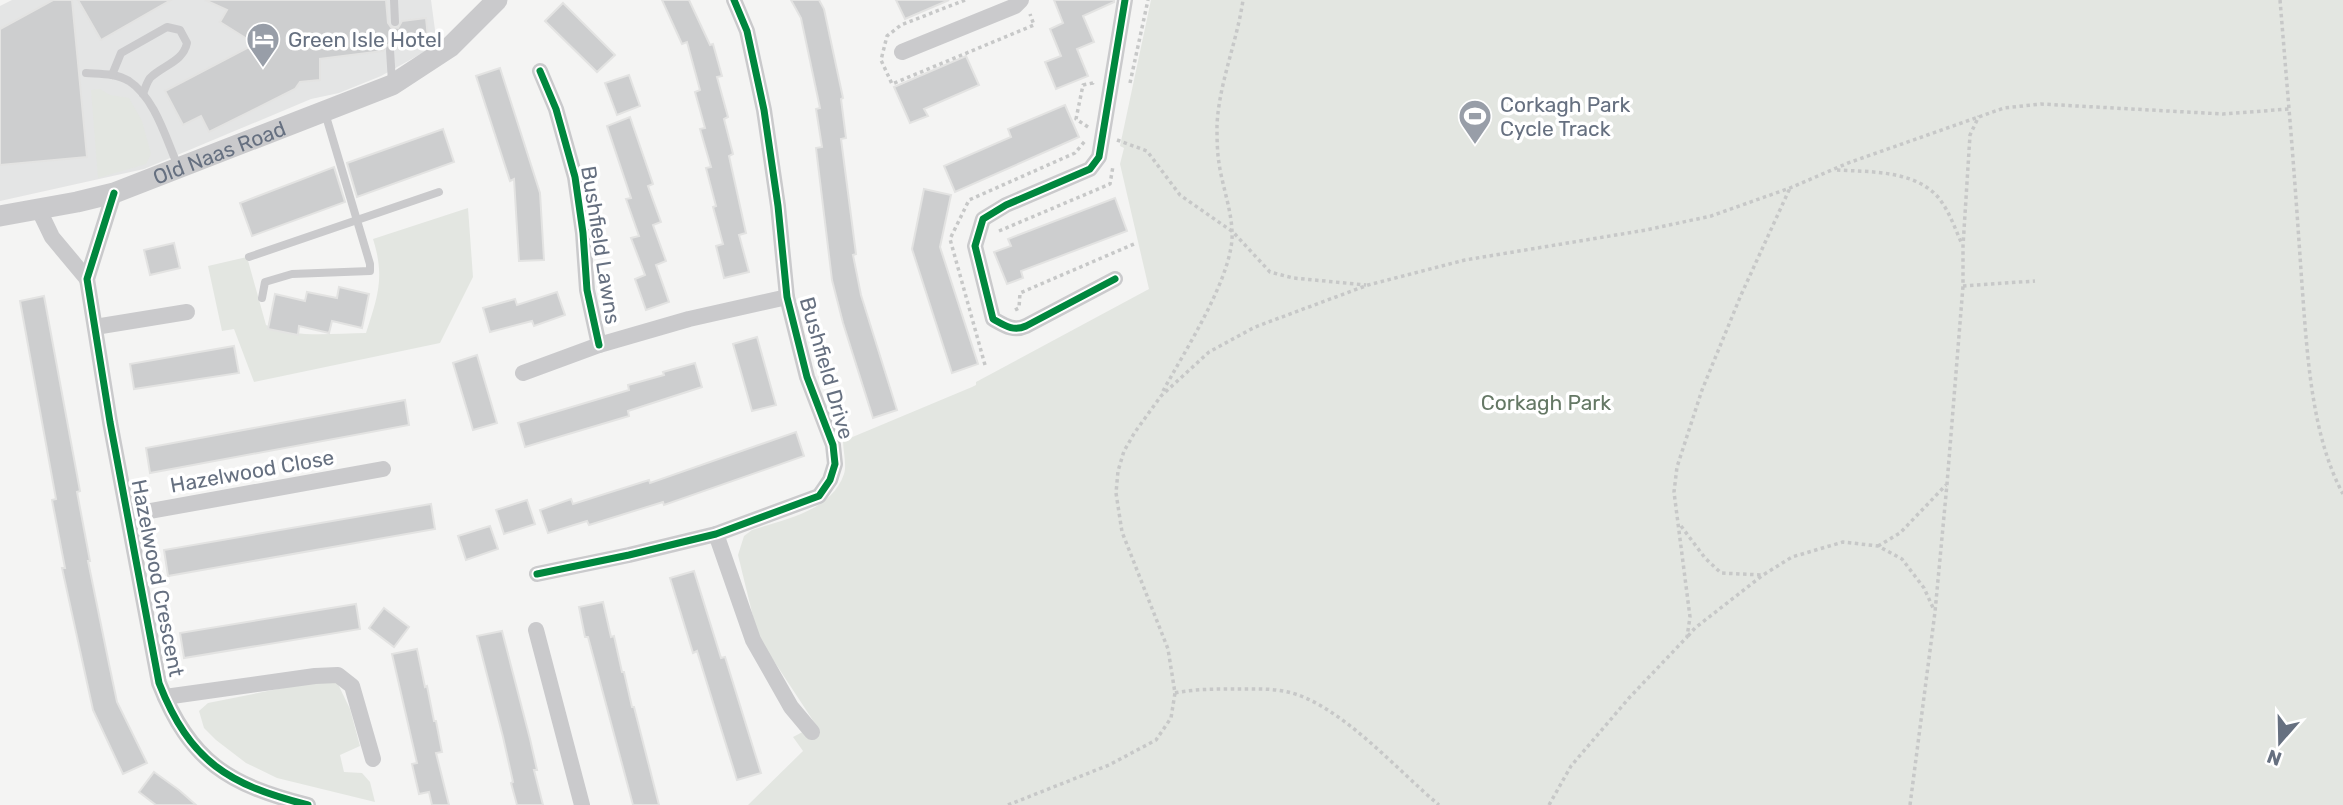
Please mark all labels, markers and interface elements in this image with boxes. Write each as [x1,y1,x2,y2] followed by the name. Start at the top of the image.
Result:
[244,20,282,69] hotel icon: Green Isle Hotel
[288,27,442,52] place label: Green Isle Hotel
[1500,92,1631,141] place label: Corkagh Park Cycle Track
[1456,97,1494,146] sports icon: Corkagh Park Cycle Track
[149,115,289,189] street label: Old Naas Road
[576,164,626,326] street label: Bushfield Lawns
[795,294,859,442] street label: Bushfield Drive
[1481,390,1611,415] park label: Corkagh Park
[168,444,336,498] street label: Hazelwood Close
[127,477,189,679] street label: Hazelwood Crescent
[2245,707,2315,777] north arrow
[2264,744,2285,771] text: N

